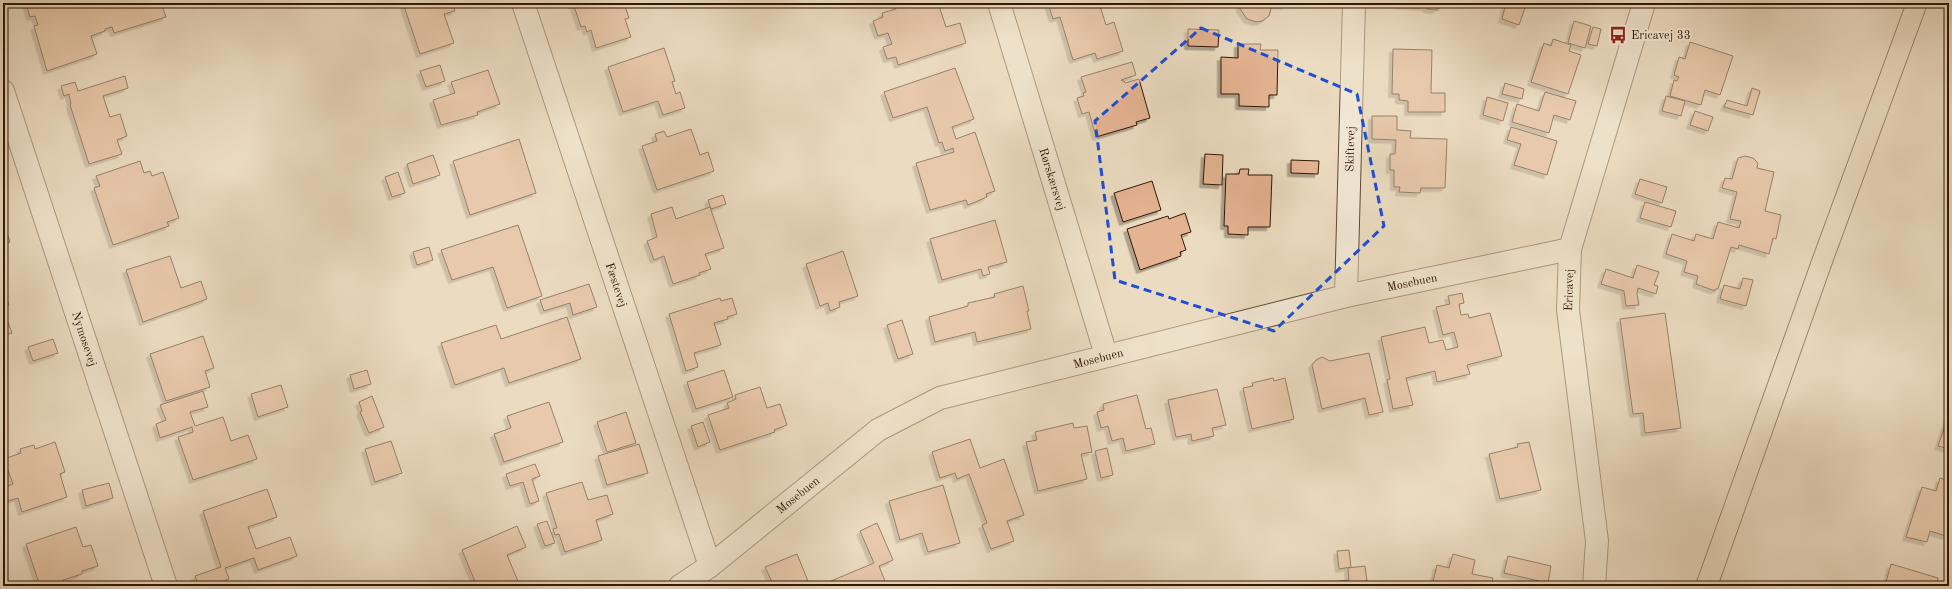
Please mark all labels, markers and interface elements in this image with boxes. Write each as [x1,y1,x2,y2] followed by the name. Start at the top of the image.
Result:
[1608,25,1628,45] bus stop icon: Ericavej 33
[1631,30,1691,42] place label: Ericavej 33
[1344,126,1358,172] street label: Skiftevej
[1036,147,1067,212] street label: Rørskærsvej
[603,262,629,309] street label: Fæstevej
[1563,269,1576,311] street label: Ericavej
[1386,272,1439,294] street label: Mosebuen
[69,310,98,368] street label: Nymosevej
[1072,347,1125,371] street label: Mosebuen
[775,475,823,517] street label: Mosebuen

